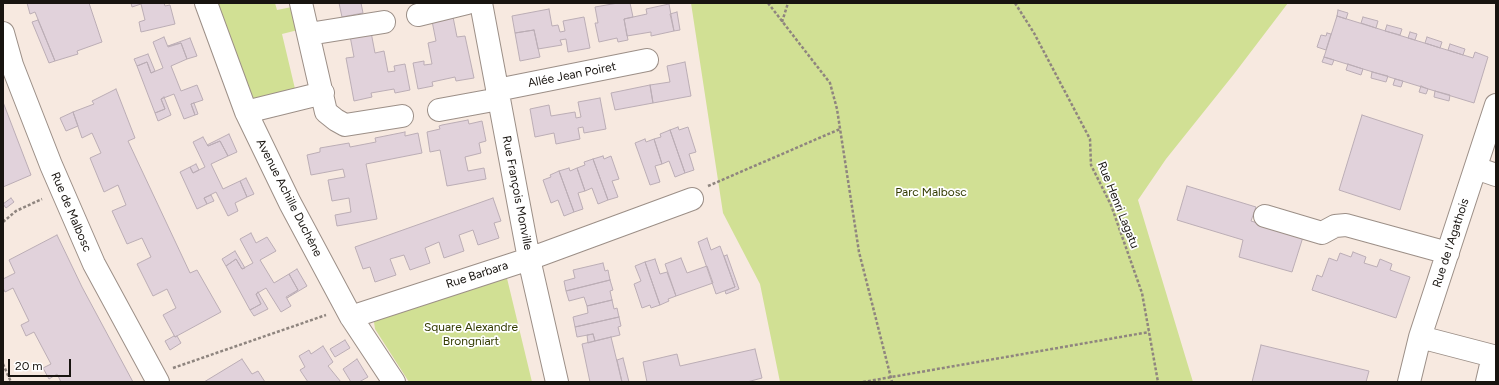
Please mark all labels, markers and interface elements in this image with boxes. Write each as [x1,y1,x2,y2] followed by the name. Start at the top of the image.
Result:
[527,59,617,91] street label: Allée Jean Poiret
[499,135,535,251] street label: Rue François Monville
[253,137,325,259] street label: Avenue Achille Duchène
[1094,159,1142,251] street label: Rue Henri Lagatu
[48,170,94,254] street label: Rue de Malbosc
[895,185,967,199] park label: Parc Malbosc
[1430,197,1472,289] street label: Rue de l'Agathois
[444,258,510,292] street label: Rue Barbara
[424,320,518,348] park label: Square Alexandre Brongniart
[10,351,73,377] scale bar
[15,359,43,373] text: 20 m

